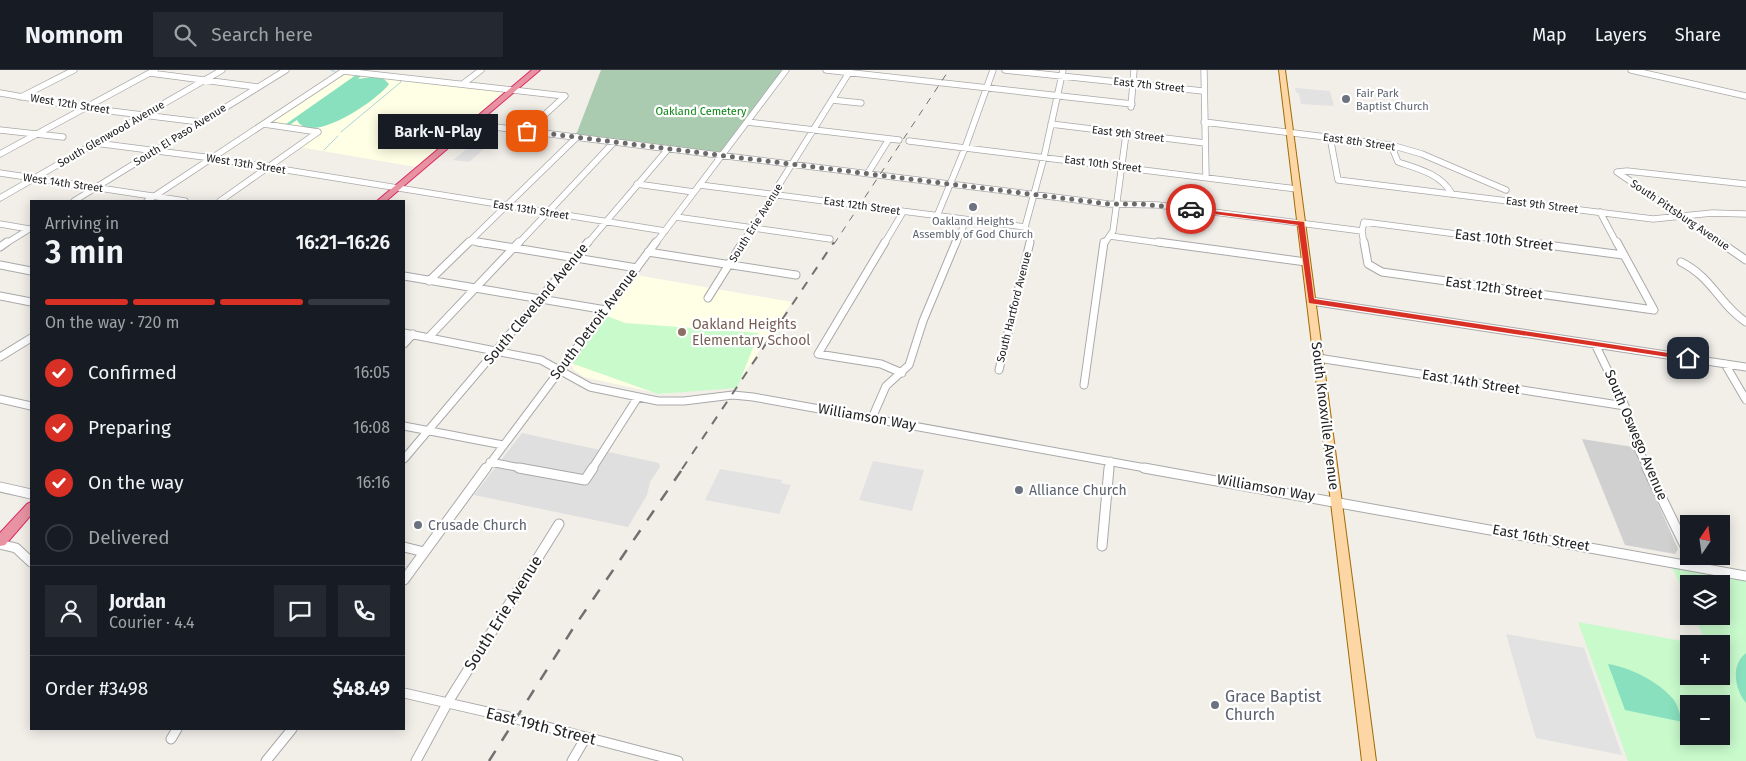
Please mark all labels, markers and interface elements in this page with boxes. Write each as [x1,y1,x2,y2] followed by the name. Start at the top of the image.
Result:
[153,12,503,57] search box
[25,21,123,49] text: Nomnom
[171,21,199,49] icon: search
[211,23,313,46] text: Search here
[1532,24,1567,46] text: Map
[1595,24,1647,46] text: Layers
[1675,24,1721,46] text: Share
[1113,75,1185,95] street label: East 7th Street
[1356,87,1429,113] place label: Fair Park Baptist Church
[29,91,111,117] street label: West 12th Street
[1340,93,1352,105] marker: Fair Park Baptist Church
[55,98,167,170] street label: South Glenwood Avenue
[131,101,229,169] street label: South El Paso Avenue
[655,105,747,118] park label: Oakland Cemetery
[506,110,548,152] pin
[377,114,497,148] callout: Bark-N-Play
[513,117,541,145] icon: bag
[394,122,482,141] text: Bark-N-Play
[1091,123,1165,145] street label: East 9th Street
[1322,130,1396,154] street label: East 8th Street
[205,151,287,177] street label: West 13th Street
[1064,153,1142,175] street label: East 10th Street
[22,171,104,195] street label: West 14th Street
[1628,177,1732,253] street label: South Pittsburg Avenue
[726,181,786,265] street label: South Erie Avenue
[1166,184,1216,234] courier
[823,194,901,218] street label: East 12th Street
[1505,194,1579,216] street label: East 9th Street
[1177,195,1205,223] icon: car
[492,198,570,222] street label: East 13th Street
[967,201,979,213] marker: Oakland Heights Assembly of God Church
[45,214,119,233] text: Arriving in
[913,215,1033,241] place label: Oakland Heights Assembly of God Church
[1454,226,1555,255] street label: East 10th Street
[296,231,390,254] text: 16:21–16:26
[45,233,124,271] text: 3 min
[480,240,592,368] street label: South Cleveland Avenue
[994,250,1034,364] street label: South Hartford Avenue
[547,265,641,383] street label: South Detroit Avenue
[1444,273,1545,303] street label: East 12th Street
[45,313,179,332] text: On the way · 720 m
[692,316,810,349] place label: Oakland Heights Elementary School
[676,326,688,338] marker: Oakland Heights Elementary School
[1667,337,1709,379] pin
[1307,341,1343,491] street label: South Knoxville Avenue
[1674,344,1702,372] icon: home
[45,359,73,387] icon: check
[88,361,177,384] text: Confirmed
[354,363,390,382] text: 16:05
[1421,366,1522,398] street label: East 14th Street
[1601,367,1671,503] street label: South Oswego Avenue
[817,400,918,434] street label: Williamson Way
[45,414,73,442] icon: check
[88,416,171,439] text: Preparing
[353,418,390,437] text: 16:08
[45,469,73,497] icon: check
[88,471,184,494] text: On the way
[1216,471,1317,505] street label: Williamson Way
[356,473,390,492] text: 16:16
[1029,482,1127,499] place label: Alliance Church
[1013,484,1025,496] marker: Alliance Church
[1680,515,1730,565] north arrow
[1680,515,1730,745] map controls
[428,517,527,534] place label: Crusade Church
[412,519,424,531] marker: Crusade Church
[1491,521,1592,555] street label: East 16th Street
[88,526,170,549] text: Delivered
[460,552,546,674] street label: South Erie Avenue
[1680,575,1730,625] button: layers
[45,585,97,637] button: person
[274,585,326,637] button: chat
[338,585,390,637] button: phone
[109,590,166,613] text: Jordan
[109,613,195,632] text: Courier · 4.4
[1680,635,1730,685] button: +
[45,677,148,700] text: Order #3498
[333,677,390,700] text: $48.49
[1225,687,1321,724] place label: Grace Baptist Church
[1680,695,1730,745] button: −
[1209,699,1221,711] marker: Grace Baptist Church
[484,703,598,749] street label: East 19th Street

